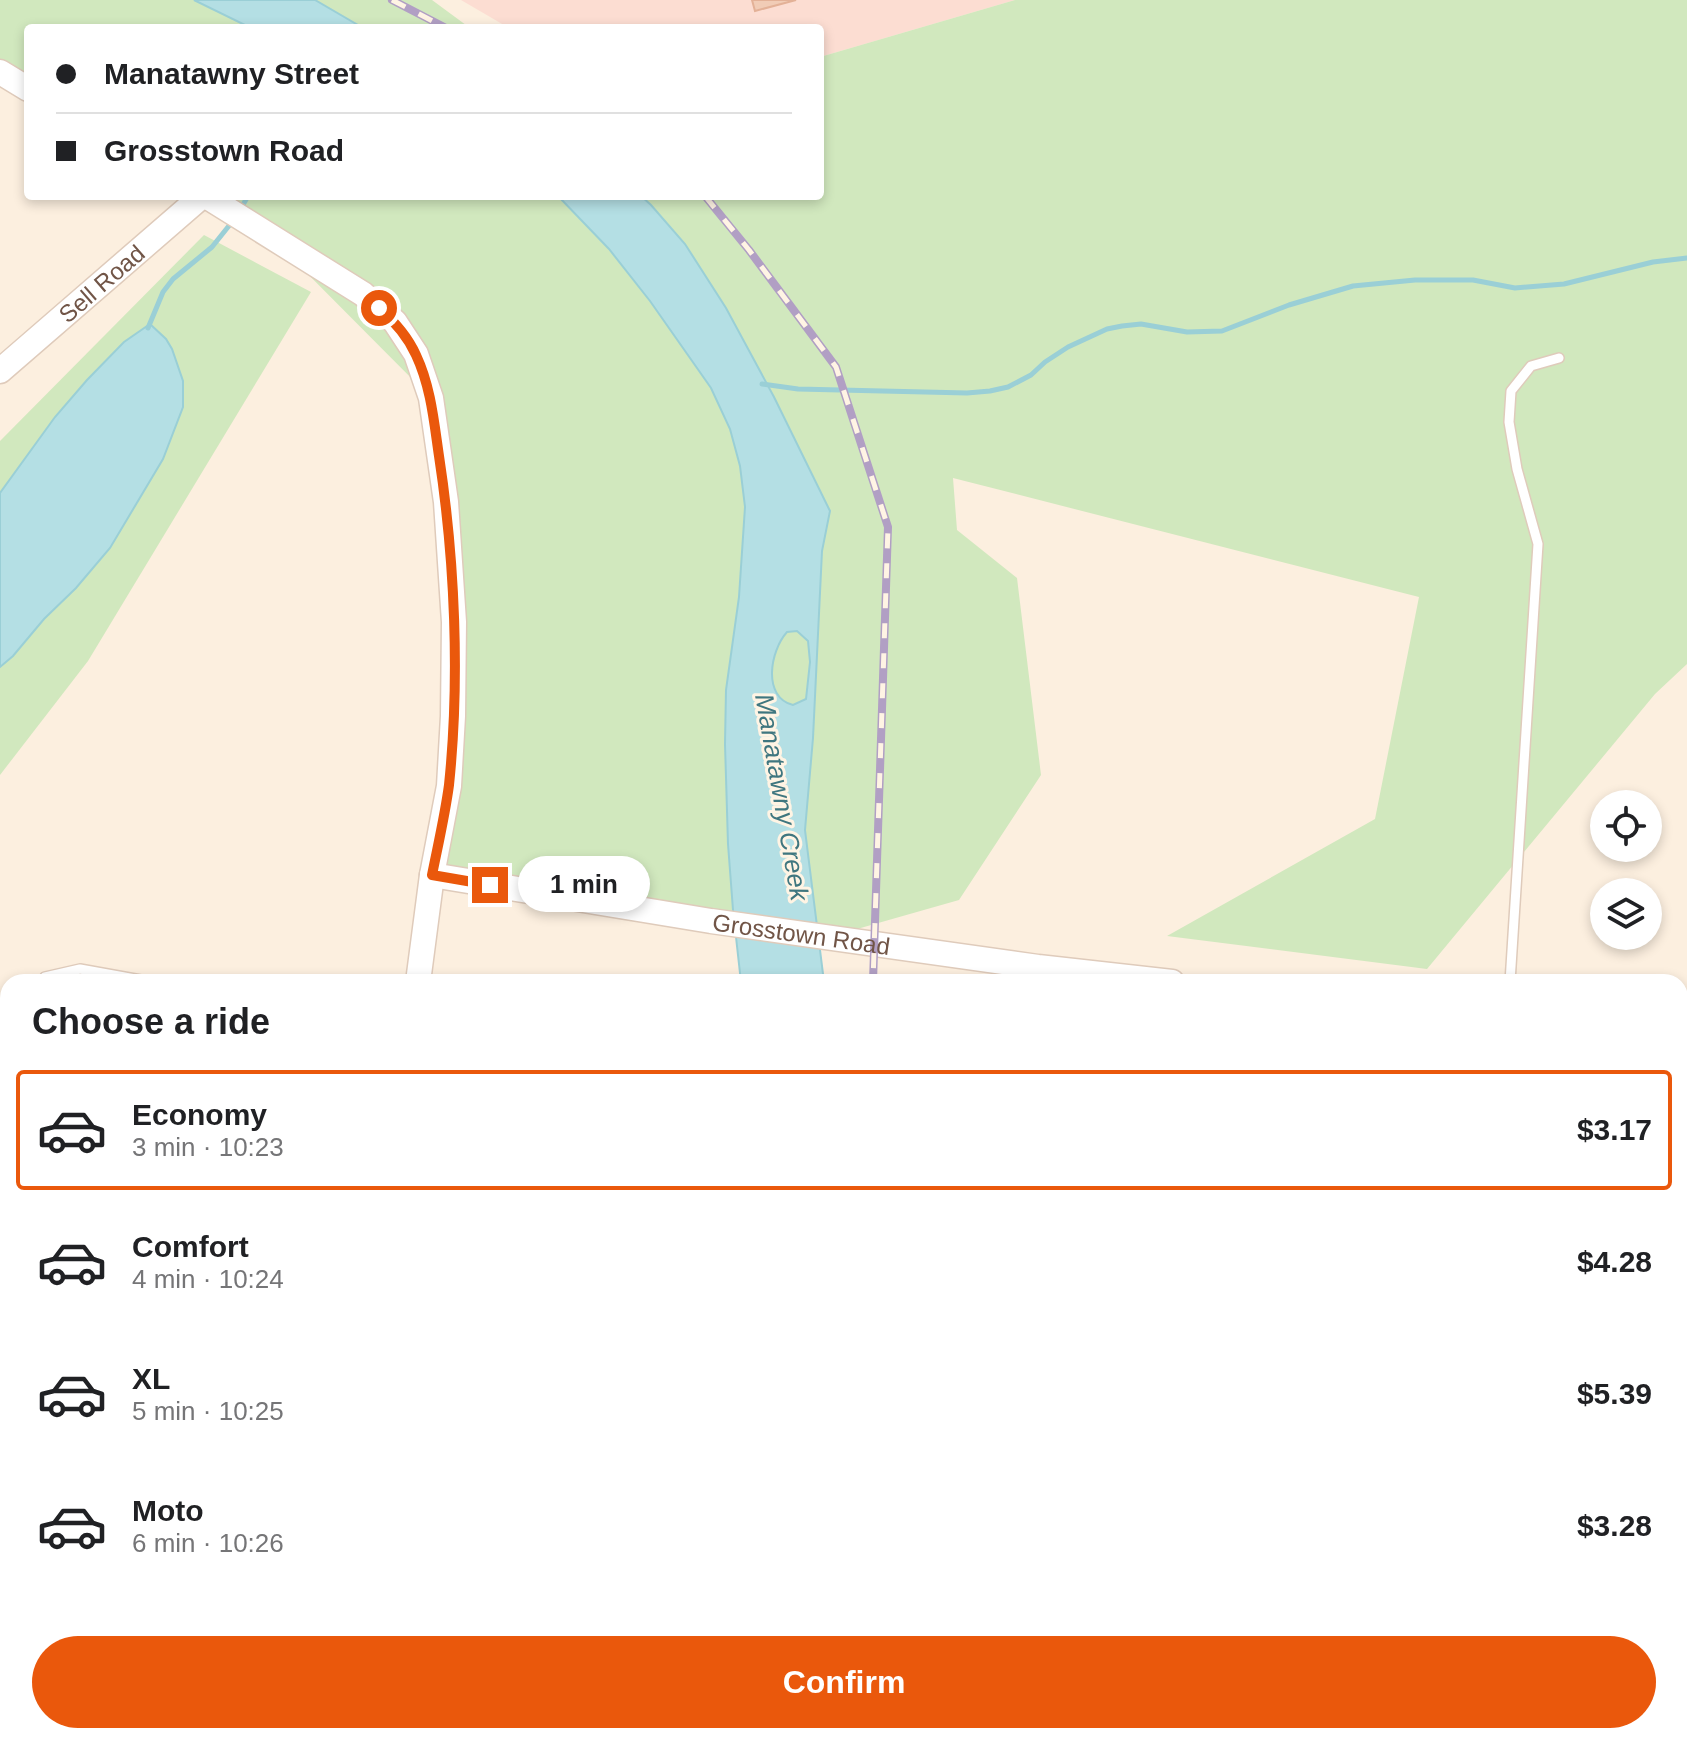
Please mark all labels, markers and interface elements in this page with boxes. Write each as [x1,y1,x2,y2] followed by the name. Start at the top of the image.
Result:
[104,57,359,90] text: Manatawny Street
[104,134,344,167] text: Grosstown Road
[53,239,149,328] street label: Sell Road
[361,290,397,326] route start
[749,691,815,905] water label: Manatawny Creek
[1590,790,1662,950] map controls
[1590,790,1662,862] button: locate
[518,857,650,913] callout: 1 min
[472,867,508,903] route end
[550,869,618,899] text: 1 min
[1590,878,1662,950] button: layers
[711,908,892,960] street label: Grosstown Road
[32,1001,270,1042] text: Choose a ride
[36,1094,108,1166] icon: car
[132,1098,267,1131] text: Economy
[1577,1113,1652,1146] text: $3.17
[132,1132,284,1162] text: 3 min · 10:23
[36,1226,108,1298] icon: car
[132,1230,249,1263] text: Comfort
[1577,1245,1652,1278] text: $4.28
[132,1264,284,1294] text: 4 min · 10:24
[36,1358,108,1430] icon: car
[132,1362,170,1395] text: XL
[1577,1377,1652,1410] text: $5.39
[132,1396,284,1426] text: 5 min · 10:25
[36,1490,108,1562] icon: car
[132,1494,204,1527] text: Moto
[1577,1509,1652,1542] text: $3.28
[132,1528,284,1558] text: 6 min · 10:26
[32,1636,1656,1728] button: Confirm

